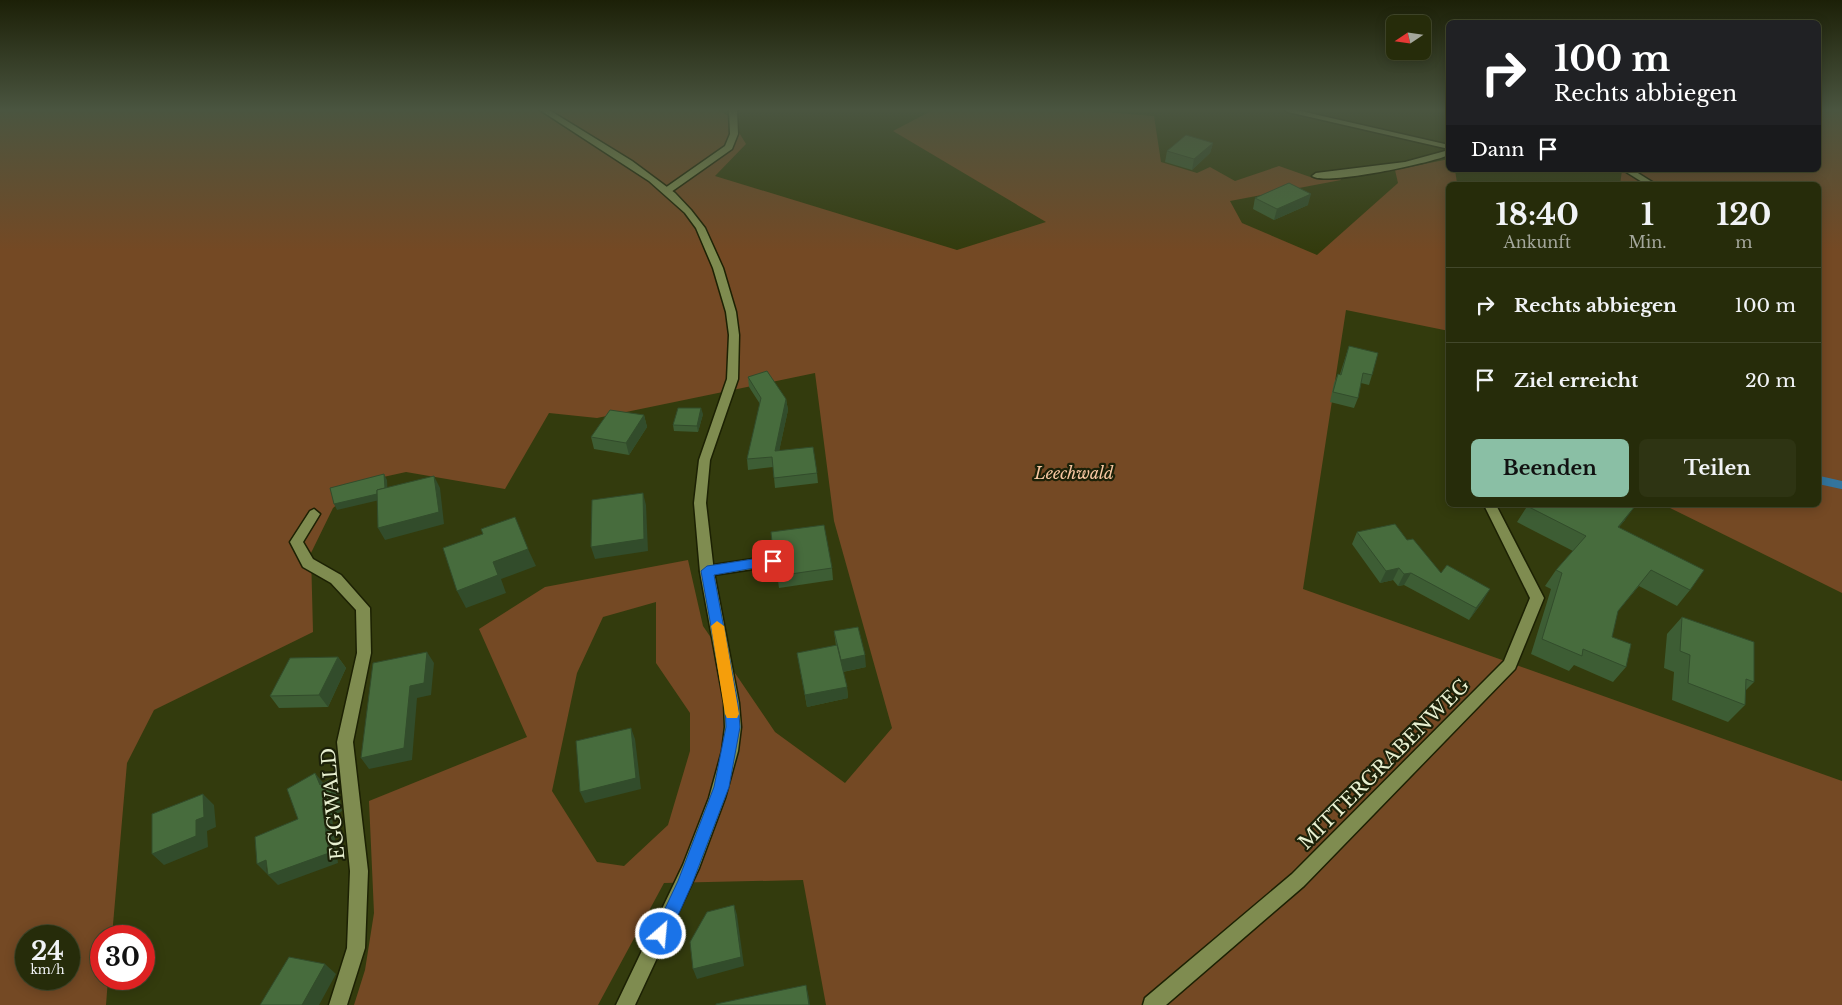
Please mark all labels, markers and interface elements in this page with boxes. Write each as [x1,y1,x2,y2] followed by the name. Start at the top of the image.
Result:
[1386,15,1431,60] north arrow
[1386,15,1431,60] map controls
[1554,37,1670,80] text: 100 m
[1471,40,1536,105] icon: right
[1554,80,1737,107] text: Rechts abbiegen
[1534,135,1562,163] icon: arrive
[1471,138,1524,161] text: Dann
[1496,196,1579,233] text: 18:40
[1641,196,1654,233] text: 1
[1716,196,1771,233] text: 120
[1503,232,1571,252] text: Ankunft
[1628,232,1667,252] text: Min.
[1735,232,1752,252] text: m
[1471,291,1499,319] icon: right
[1514,294,1677,317] text: Rechts abbiegen
[1735,294,1796,317] text: 100 m
[1471,366,1499,394] icon: arrive
[1514,369,1638,392] text: Ziel erreicht
[1745,369,1796,392] text: 20 m
[1471,439,1629,497] button: Beenden
[1639,439,1796,497] button: Teilen
[1033,463,1114,483] park label: Leechwald
[752,540,794,582] pin
[759,547,787,575] icon: arrive
[1294,674,1474,854] street label: MITTERGRABENWEG
[317,747,349,861] street label: EGGWALD
[634,907,686,959] position arrow
[90,925,155,990] speed limit sign: 30
[31,936,64,967] text: 24
[30,962,65,977] text: km/h

